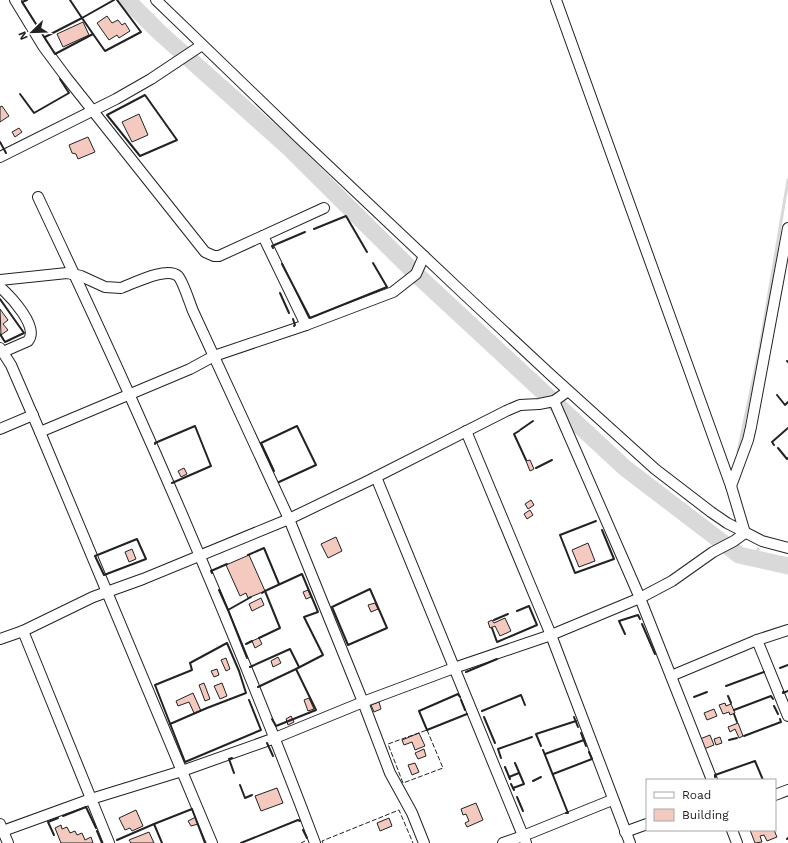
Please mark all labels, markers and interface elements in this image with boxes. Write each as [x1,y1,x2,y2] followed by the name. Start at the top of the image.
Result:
[12,12,52,52] north arrow
[16,29,31,42] text: N
[646,779,776,831] legend
[682,788,711,802] text: Road
[682,808,729,822] text: Building

